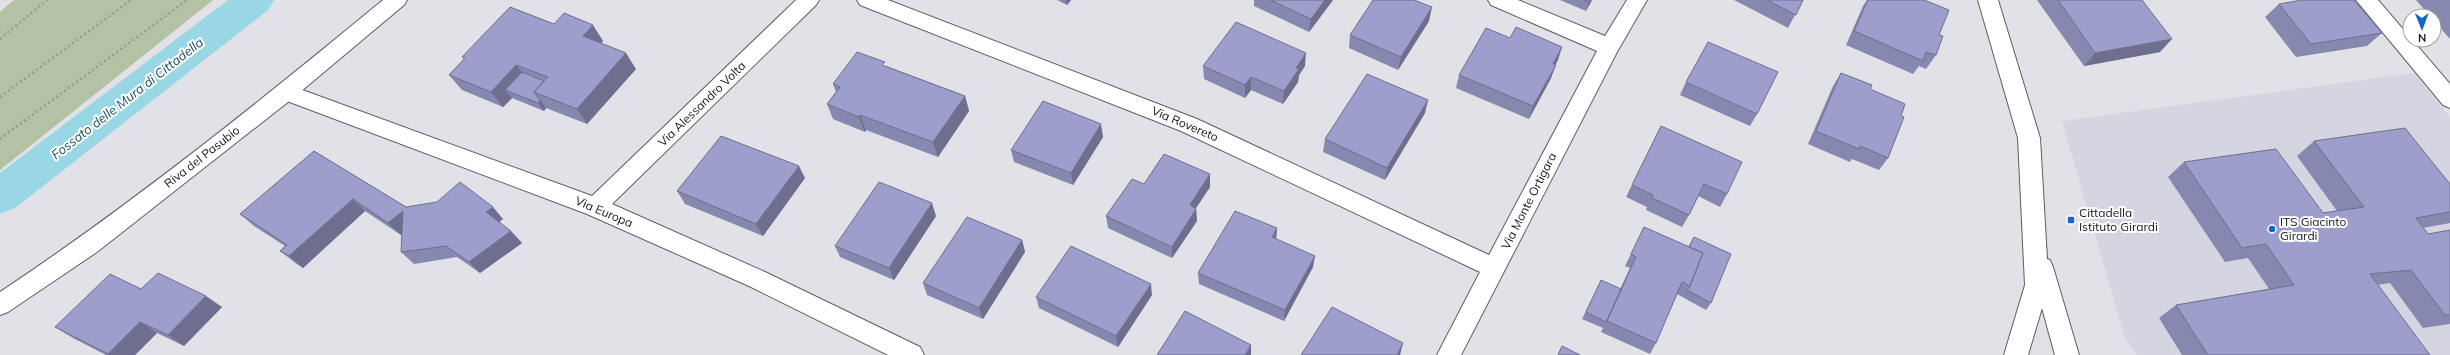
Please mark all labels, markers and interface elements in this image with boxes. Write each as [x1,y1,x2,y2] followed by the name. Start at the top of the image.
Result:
[2402,8,2442,48] north arrow
[2418,31,2426,45] text: N
[48,34,206,162] water label: Fossato delle Mura di Cittadella
[655,58,749,149] street label: Via Alessandro Volta
[1150,103,1221,144] street label: Via Rovereto
[161,122,243,191] street label: Riva del Pasubio
[1498,150,1559,252] street label: Via Monte Ortigara
[573,193,635,230] street label: Via Europa
[2079,205,2158,234] place label: Cittadella Istituto Girardi
[2280,214,2346,243] place label: ITS Giacinto Girardi
[2066,215,2076,225] marker: Cittadella Istituto Girardi
[2267,224,2277,234] marker: ITS Giacinto Girardi

